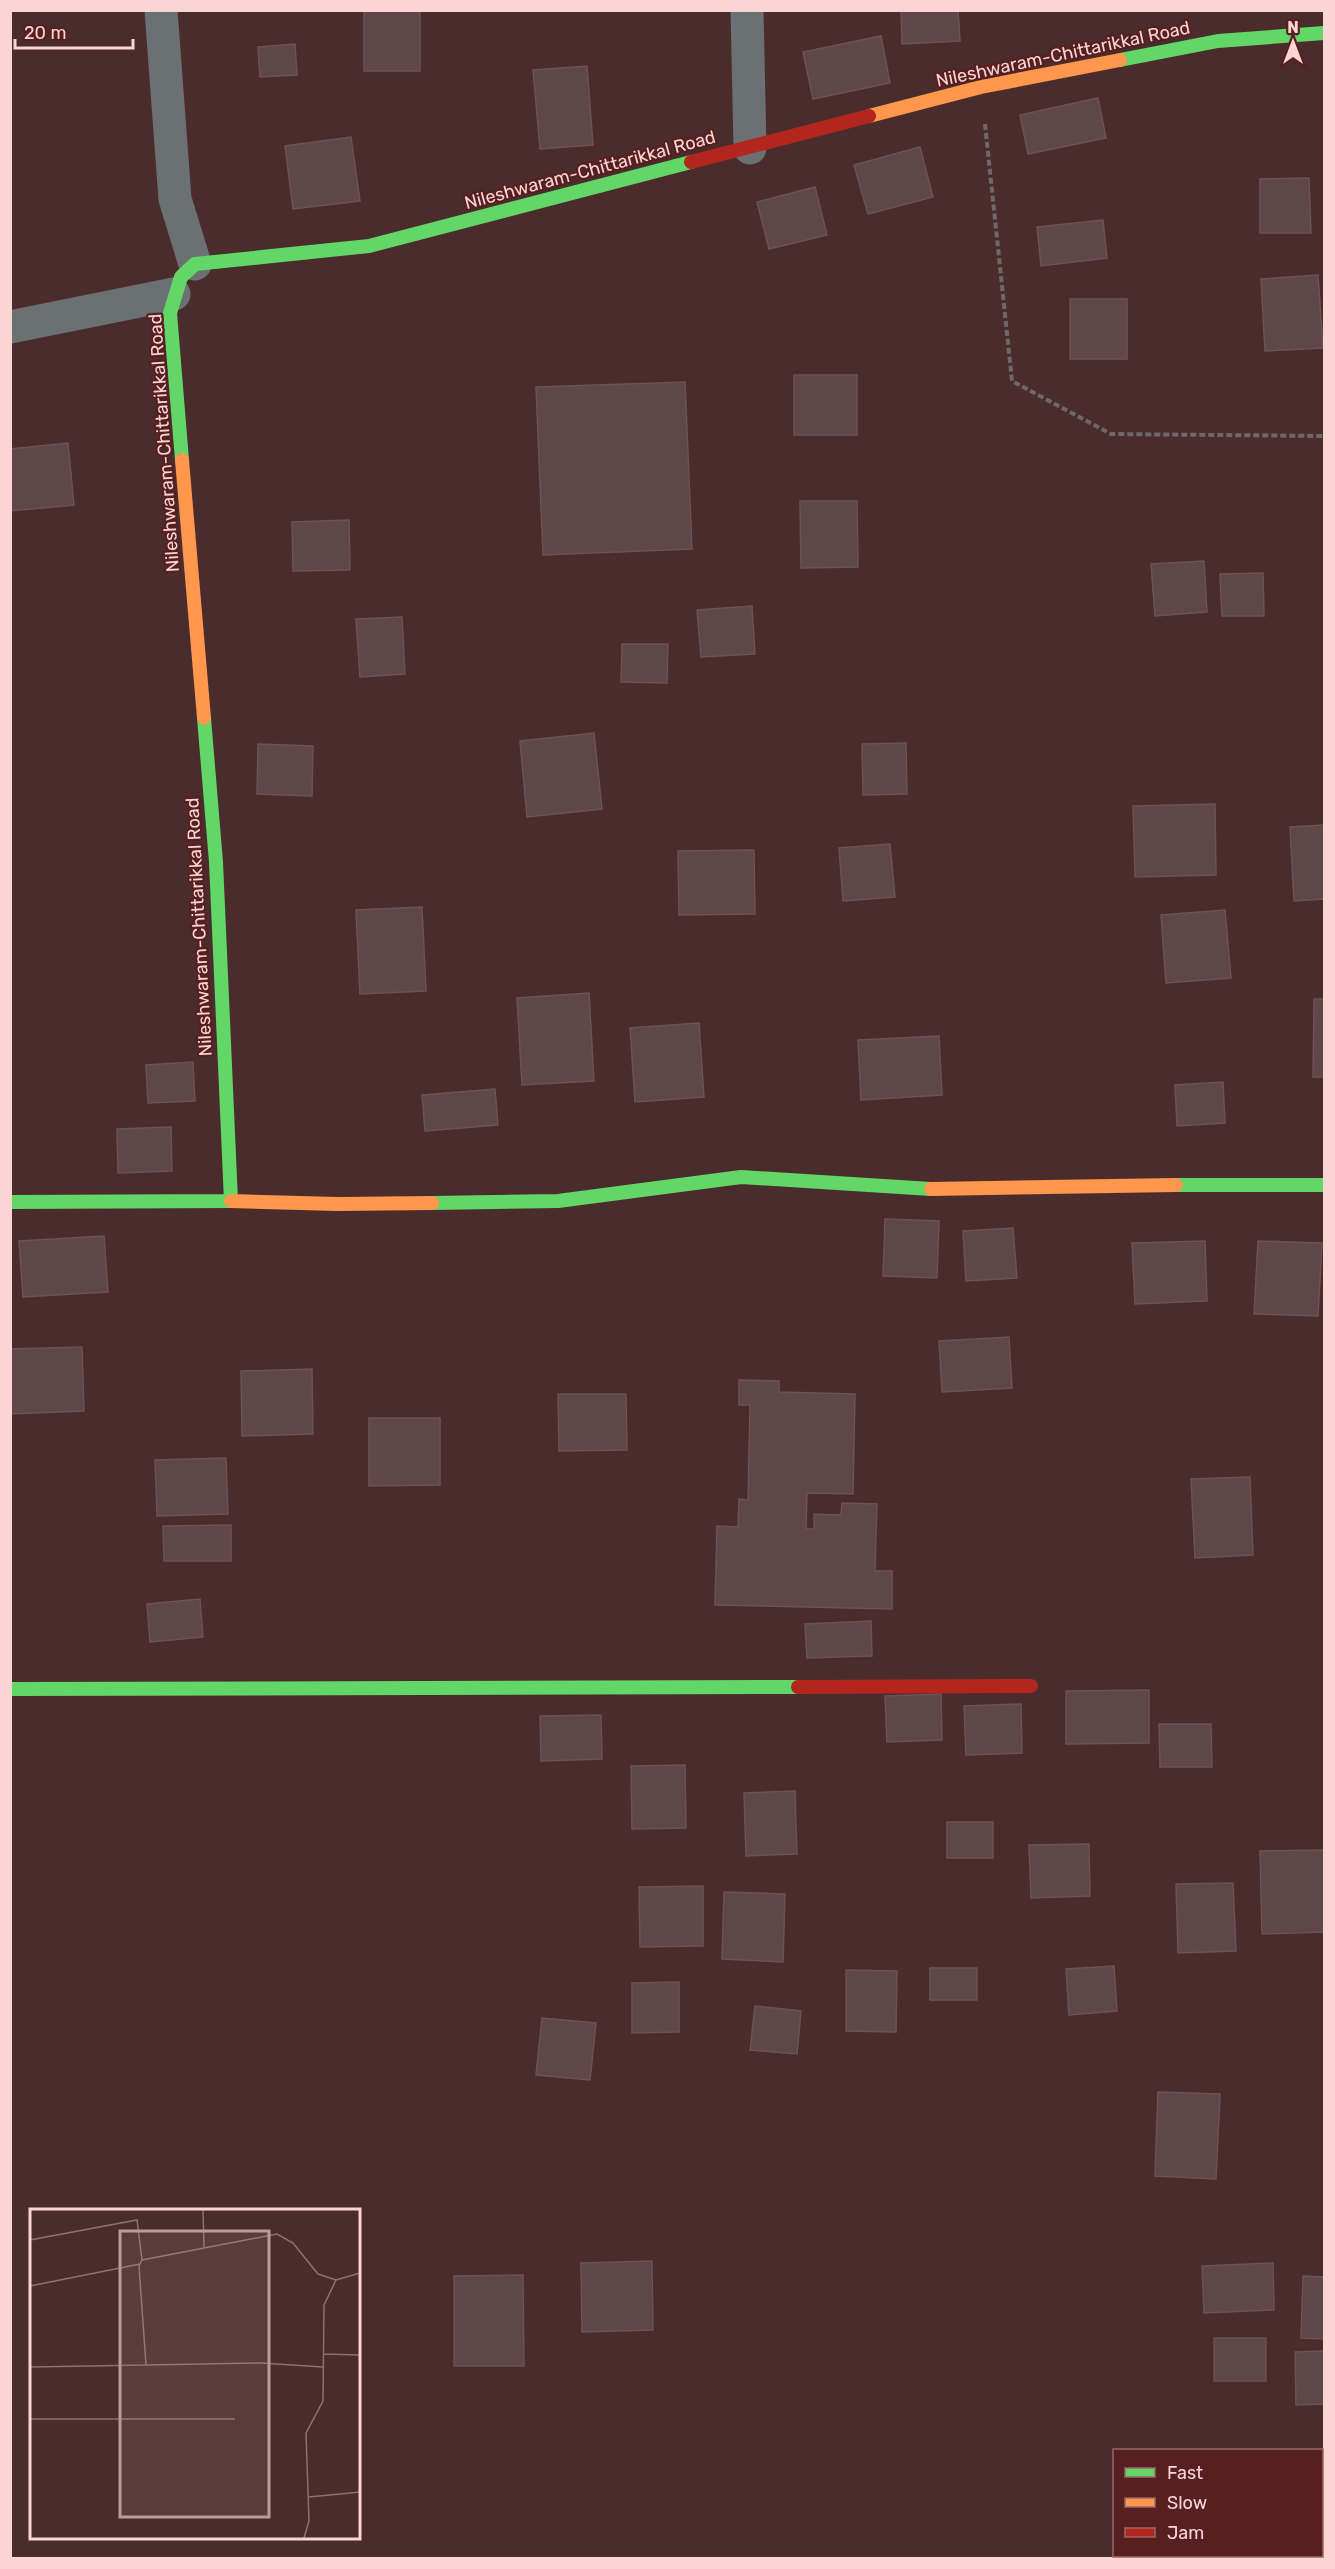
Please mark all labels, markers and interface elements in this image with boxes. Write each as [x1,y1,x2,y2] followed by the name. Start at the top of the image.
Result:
[15,12,134,50] scale bar
[1263,12,1323,72] north arrow
[934,16,1192,92] street label: Nileshwaram-Chittarikkal Road
[1287,18,1299,37] text: N
[24,22,66,44] text: 20 m
[462,126,718,214] street label: Nileshwaram-Chittarikkal Road
[144,313,184,573] street label: Nileshwaram-Chittarikkal Road
[181,797,217,1057] street label: Nileshwaram-Chittarikkal Road
[30,2209,360,2539] inset map
[1113,2449,1323,2557] legend
[1167,2462,1203,2484] text: Fast
[1167,2492,1207,2514] text: Slow
[1167,2522,1204,2544] text: Jam

